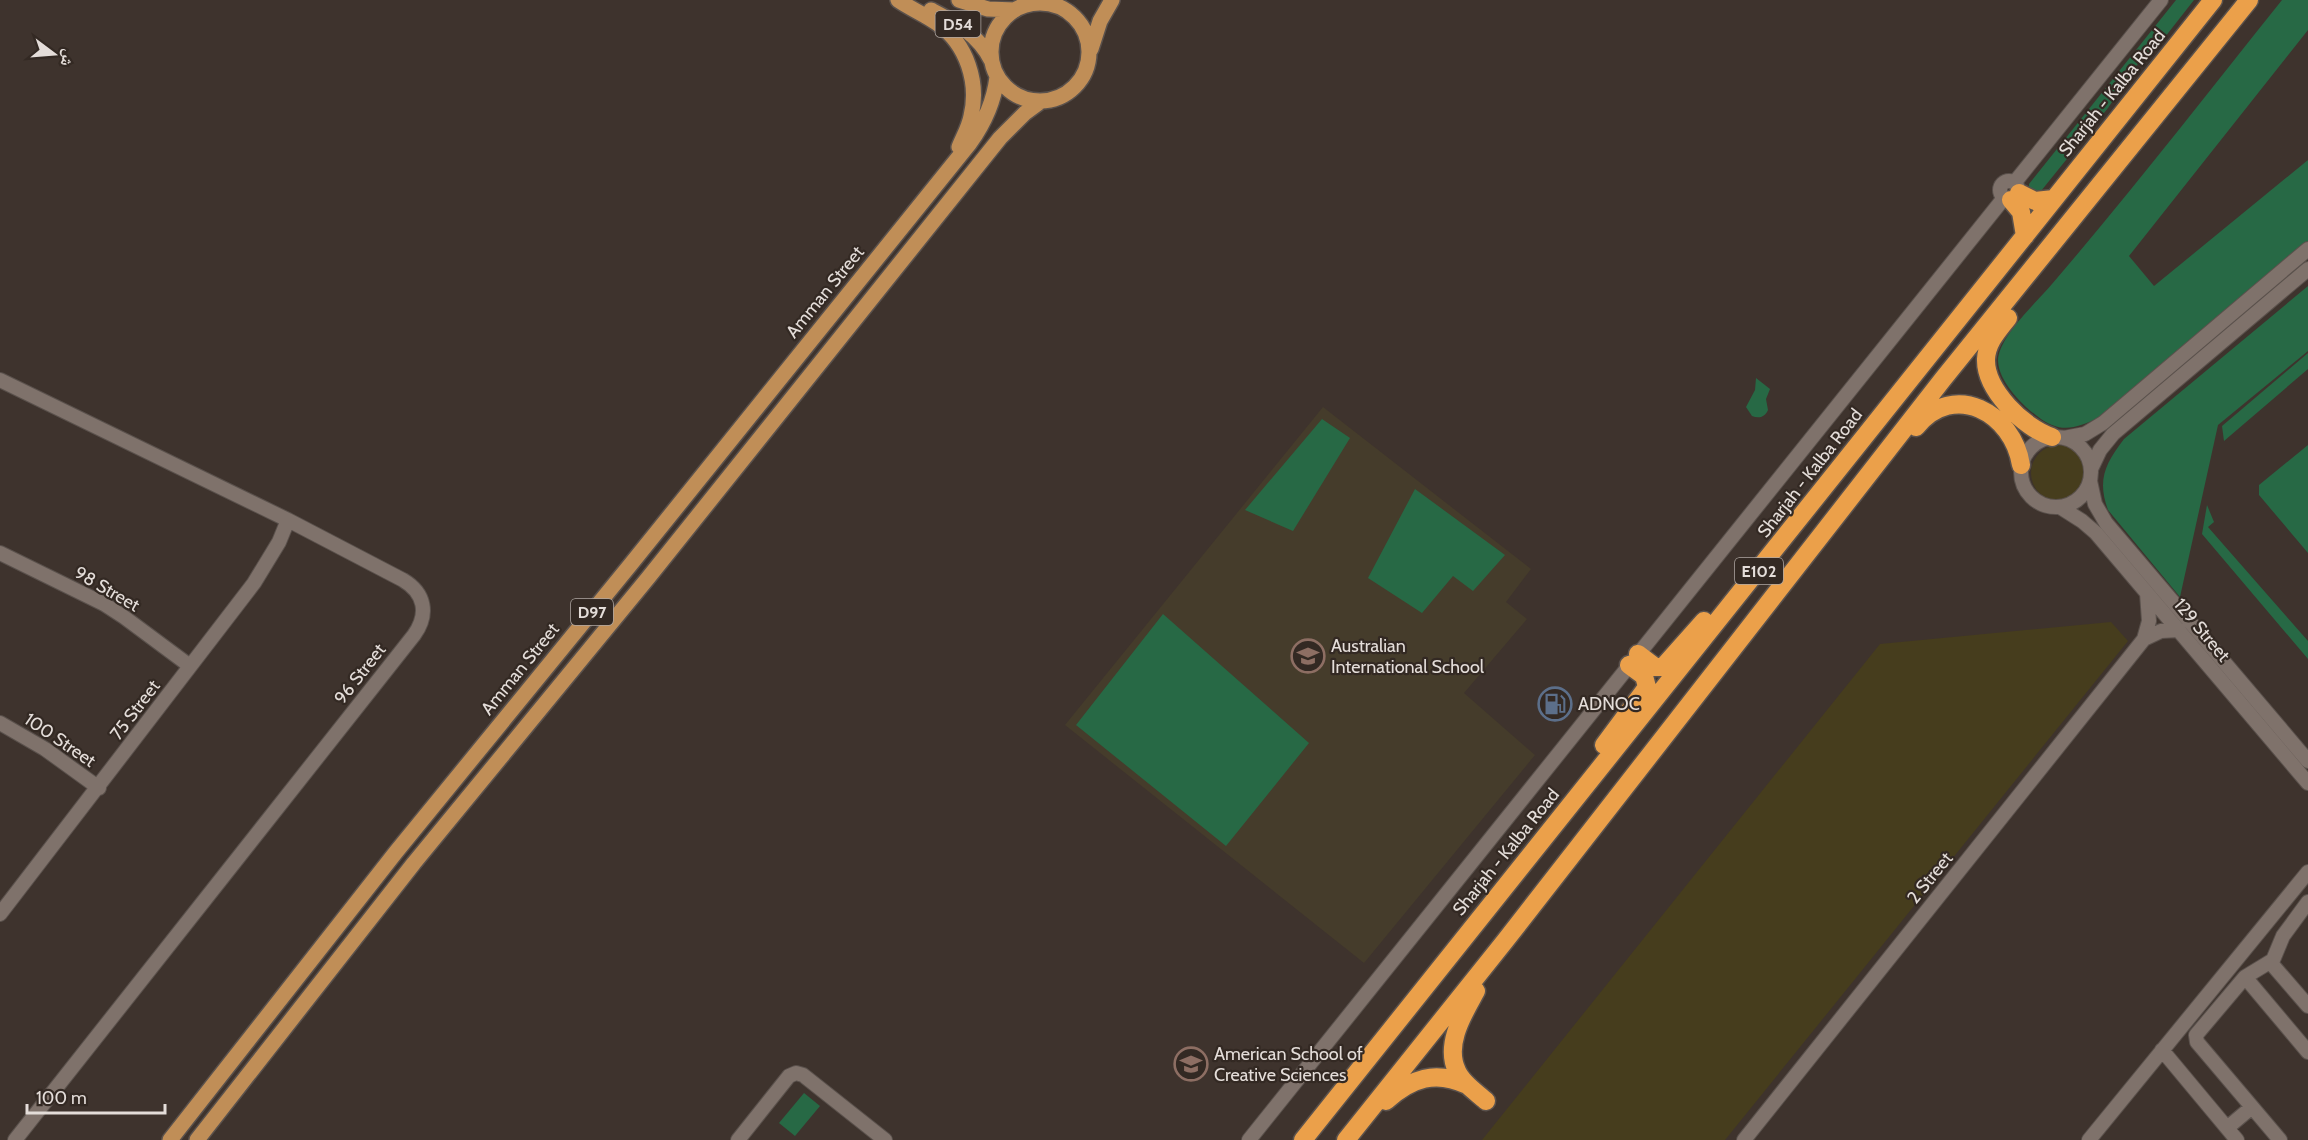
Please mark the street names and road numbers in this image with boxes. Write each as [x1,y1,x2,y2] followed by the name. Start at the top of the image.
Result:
[936,11,980,37] road number: D54
[2054,25,2170,161] street label: Sharjah - Kalba Road
[781,242,869,342] street label: Amman Street
[1753,404,1867,542] street label: Sharjah - Kalba Road
[1735,558,1783,584] road number: E102
[71,562,143,616] street label: 98 Street
[2169,594,2235,666] street label: 129 Street
[571,599,613,625] road number: D97
[476,619,564,719] street label: Amman Street
[330,639,390,709] street label: 96 Street
[105,676,165,744] street label: 75 Street
[20,708,100,772] street label: 100 Street
[1448,784,1564,920] street label: Sharjah - Kalba Road
[1903,848,1957,908] street label: 2 Street

